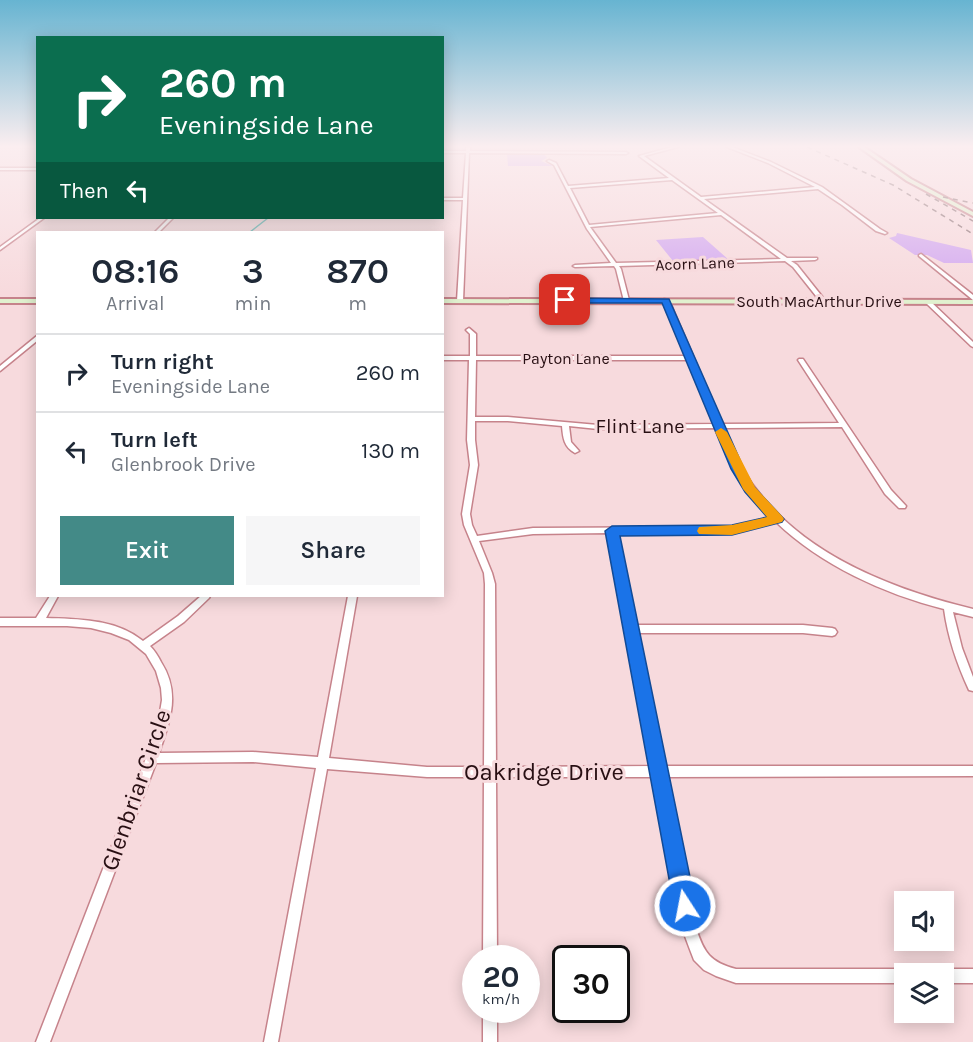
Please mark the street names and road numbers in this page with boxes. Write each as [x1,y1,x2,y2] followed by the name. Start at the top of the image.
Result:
[655,253,735,274] street label: Acorn Lane
[736,292,902,311] street label: South MacArthur Drive
[522,349,610,368] street label: Payton Lane
[595,415,685,438] street label: Flint Lane
[95,706,177,874] street label: Glenbriar Circle
[464,758,624,786] street label: Oakridge Drive

